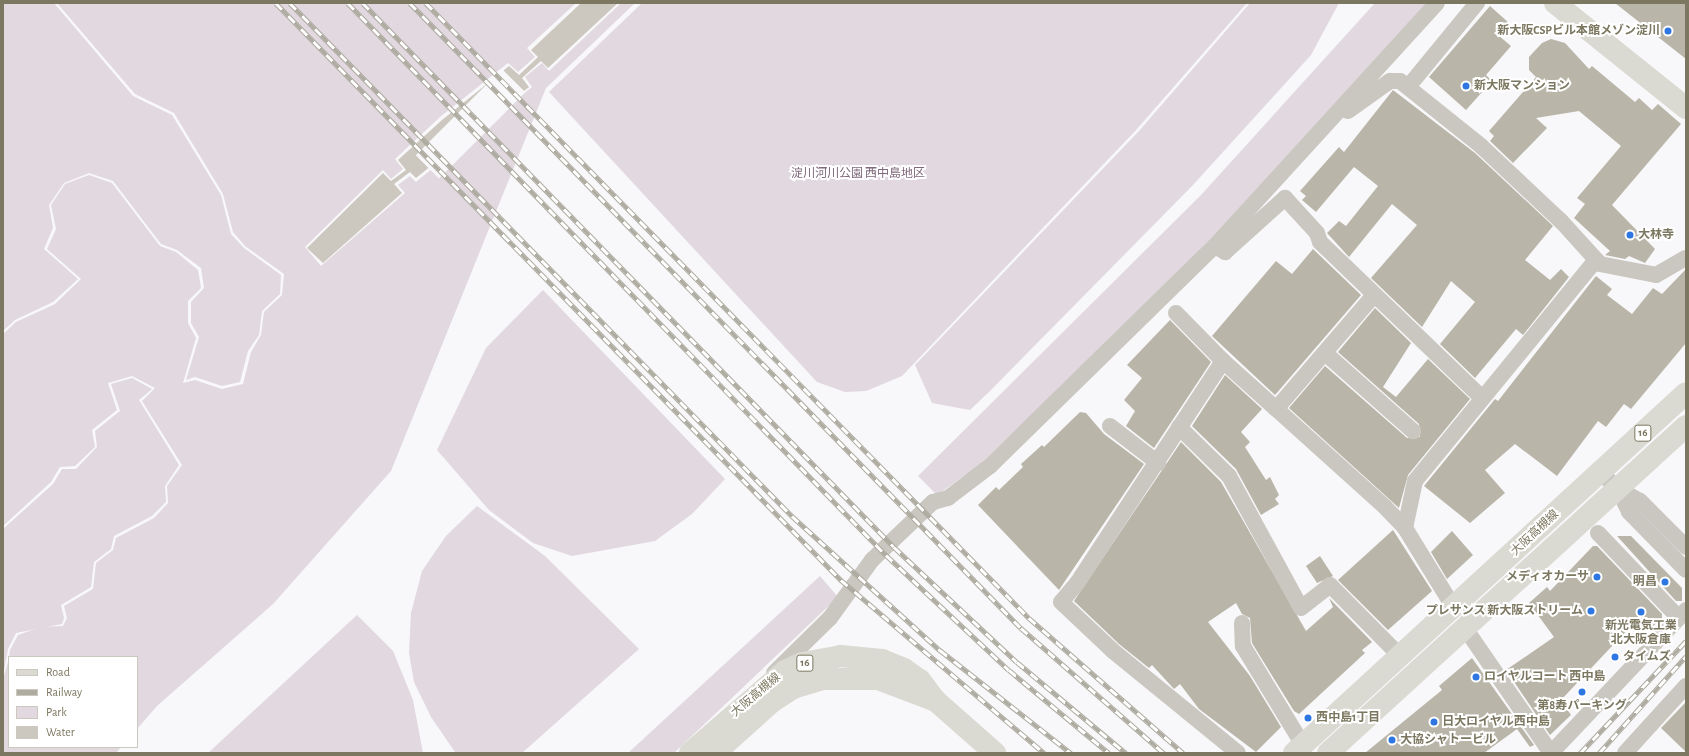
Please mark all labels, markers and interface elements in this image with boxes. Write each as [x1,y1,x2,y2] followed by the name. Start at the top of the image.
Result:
[1497,24,1660,38] place label: 新大阪CSPビル本館メゾン淀川
[1663,26,1673,36] marker: 新大阪CSPビル本館メゾン淀川
[1474,79,1570,93] place label: 新大阪マンション
[1461,81,1471,91] marker: 新大阪マンション
[791,167,925,181] park label: 淀川河川公園 西中島地区
[1638,228,1674,242] place label: 大林寺
[1625,230,1635,240] marker: 大林寺
[1634,424,1652,442] road number: 16
[1508,507,1562,559] street label: 大阪高槻線
[1505,570,1589,584] place label: メディオカーサ
[1592,572,1602,582] marker: メディオカーサ
[1633,575,1657,589] place label: 明昌
[1660,577,1670,587] marker: 明昌
[1425,604,1583,618] place label: プレサンス 新大阪ストリーム
[1586,606,1596,616] marker: プレサンス 新大阪ストリーム
[1636,607,1646,617] marker: 新光電気工業 北大阪倉庫
[1605,619,1677,647] place label: 新光電気工業 北大阪倉庫
[1623,650,1671,664] place label: タイムズ
[1610,652,1620,662] marker: タイムズ
[796,654,814,672] road number: 16
[8,656,138,748] legend
[46,666,70,678] text: Road
[728,670,784,720] street label: 大阪高槻線
[1484,670,1606,684] place label: ロイヤルコート 西中島
[1471,672,1481,682] marker: ロイヤルコート 西中島
[46,686,82,698] text: Railway
[1577,687,1587,697] marker: 第8寿パーキング
[1537,699,1627,713] place label: 第8寿パーキング
[46,706,67,718] text: Park
[1316,711,1380,725] place label: 西中島1丁目
[1303,713,1313,723] marker: 西中島1丁目
[1442,715,1550,729] place label: 日大ロイヤル西中島
[1429,717,1439,727] marker: 日大ロイヤル西中島
[46,726,75,738] text: Water
[1400,733,1496,747] place label: 大協シャトービル
[1387,735,1397,745] marker: 大協シャトービル

